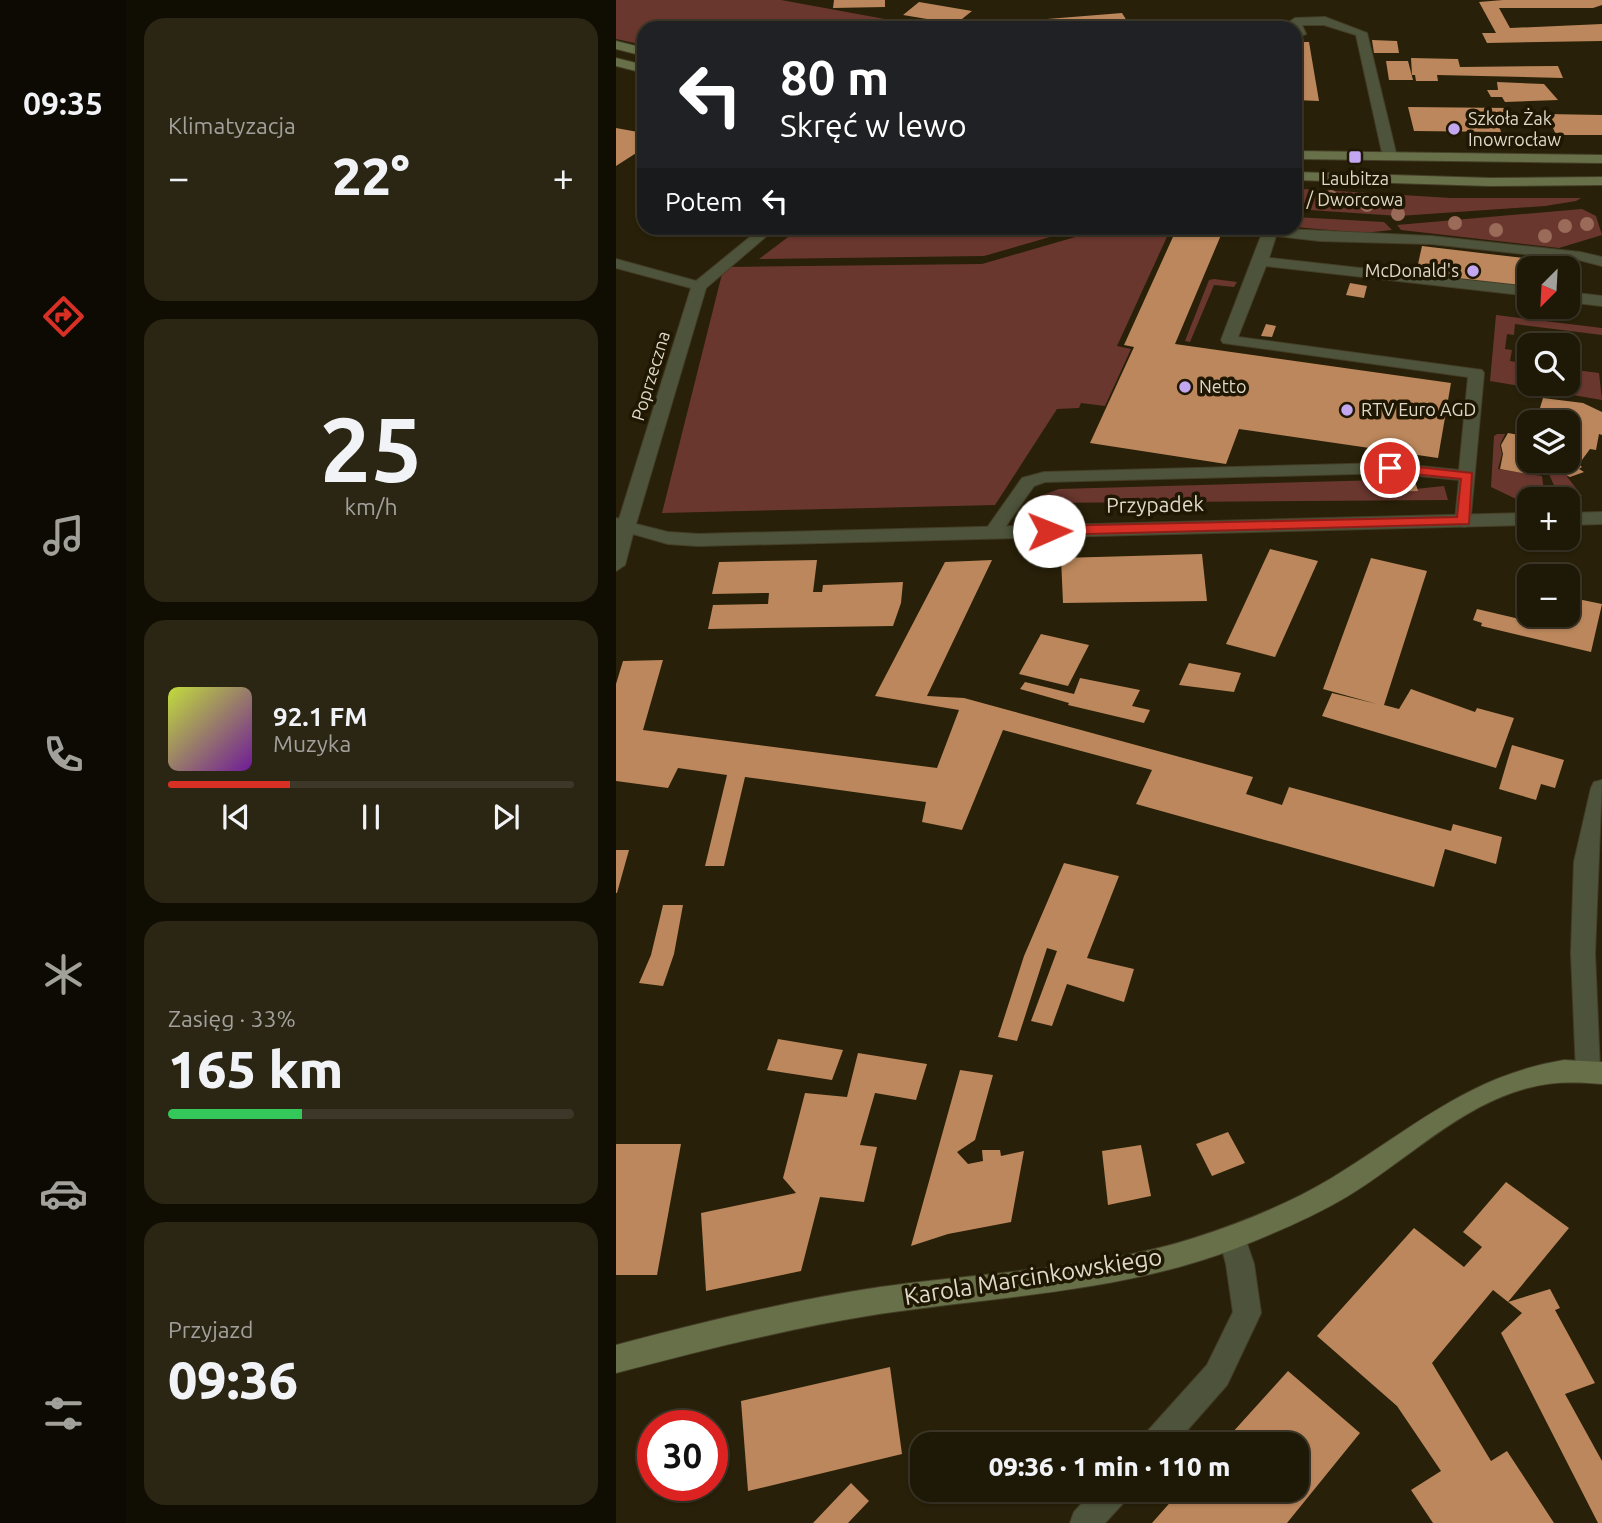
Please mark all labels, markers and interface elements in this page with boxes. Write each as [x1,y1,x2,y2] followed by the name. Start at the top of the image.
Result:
[665,49,756,140] icon: left
[780,49,889,104] text: 80 m
[23,85,103,121] text: 09:35
[780,107,967,143] text: Skręć w lewo
[1468,108,1561,149] place label: Szkoła Żak Inowrocław
[168,113,296,138] text: Klimatyzacja
[1446,121,1462,137] marker: Szkoła Żak Inowrocław
[332,147,410,205] text: 22°
[1347,149,1363,165] marker: Laubitza / Dworcowa
[168,156,189,198] text: −
[553,156,574,198] text: +
[1306,168,1403,209] place label: Laubitza / Dworcowa
[756,182,794,220] icon: left
[665,187,742,216] text: Potem
[1517,256,1580,318] north arrow
[1517,256,1580,627] map controls
[1365,260,1459,280] place label: McDonald's
[1465,263,1481,279] marker: McDonald's
[39,292,88,341] icon: directions
[627,328,673,423] street label: Poprzeczna
[1517,333,1580,396] button: search
[1199,376,1246,396] place label: Netto
[1177,379,1193,395] marker: Netto
[320,397,422,499] text: 25
[1361,399,1476,419] place label: RTV Euro AGD
[1339,402,1355,418] marker: RTV Euro AGD
[1517,410,1580,473] button: layers
[1360,438,1420,498] pin
[1371,449,1409,487] icon: arrive
[1517,487,1580,550] button: +
[1106,491,1205,517] street label: Przypadek
[344,494,398,519] text: km/h
[1012,494,1086,568] position arrow
[39,511,88,560] icon: music
[1517,564,1580,627] button: −
[273,702,367,731] text: 92.1 FM
[39,730,88,779] icon: phone
[273,731,351,756] text: Muzyka
[217,798,255,836] icon: previous
[352,798,390,836] icon: pause
[487,798,525,836] icon: next
[39,950,88,999] icon: climate
[168,1006,296,1031] text: Zasięg · 33%
[168,1040,343,1098] text: 165 km
[39,1169,88,1218] icon: car
[902,1243,1164,1310] street label: Karola Marcinkowskiego
[168,1317,253,1342] text: Przyjazd
[168,1351,298,1409] text: 09:36
[39,1389,88,1438] icon: filters
[637,1410,728,1501] speed limit sign: 30
[989,1452,1230,1481] text: 09:36 · 1 min · 110 m

